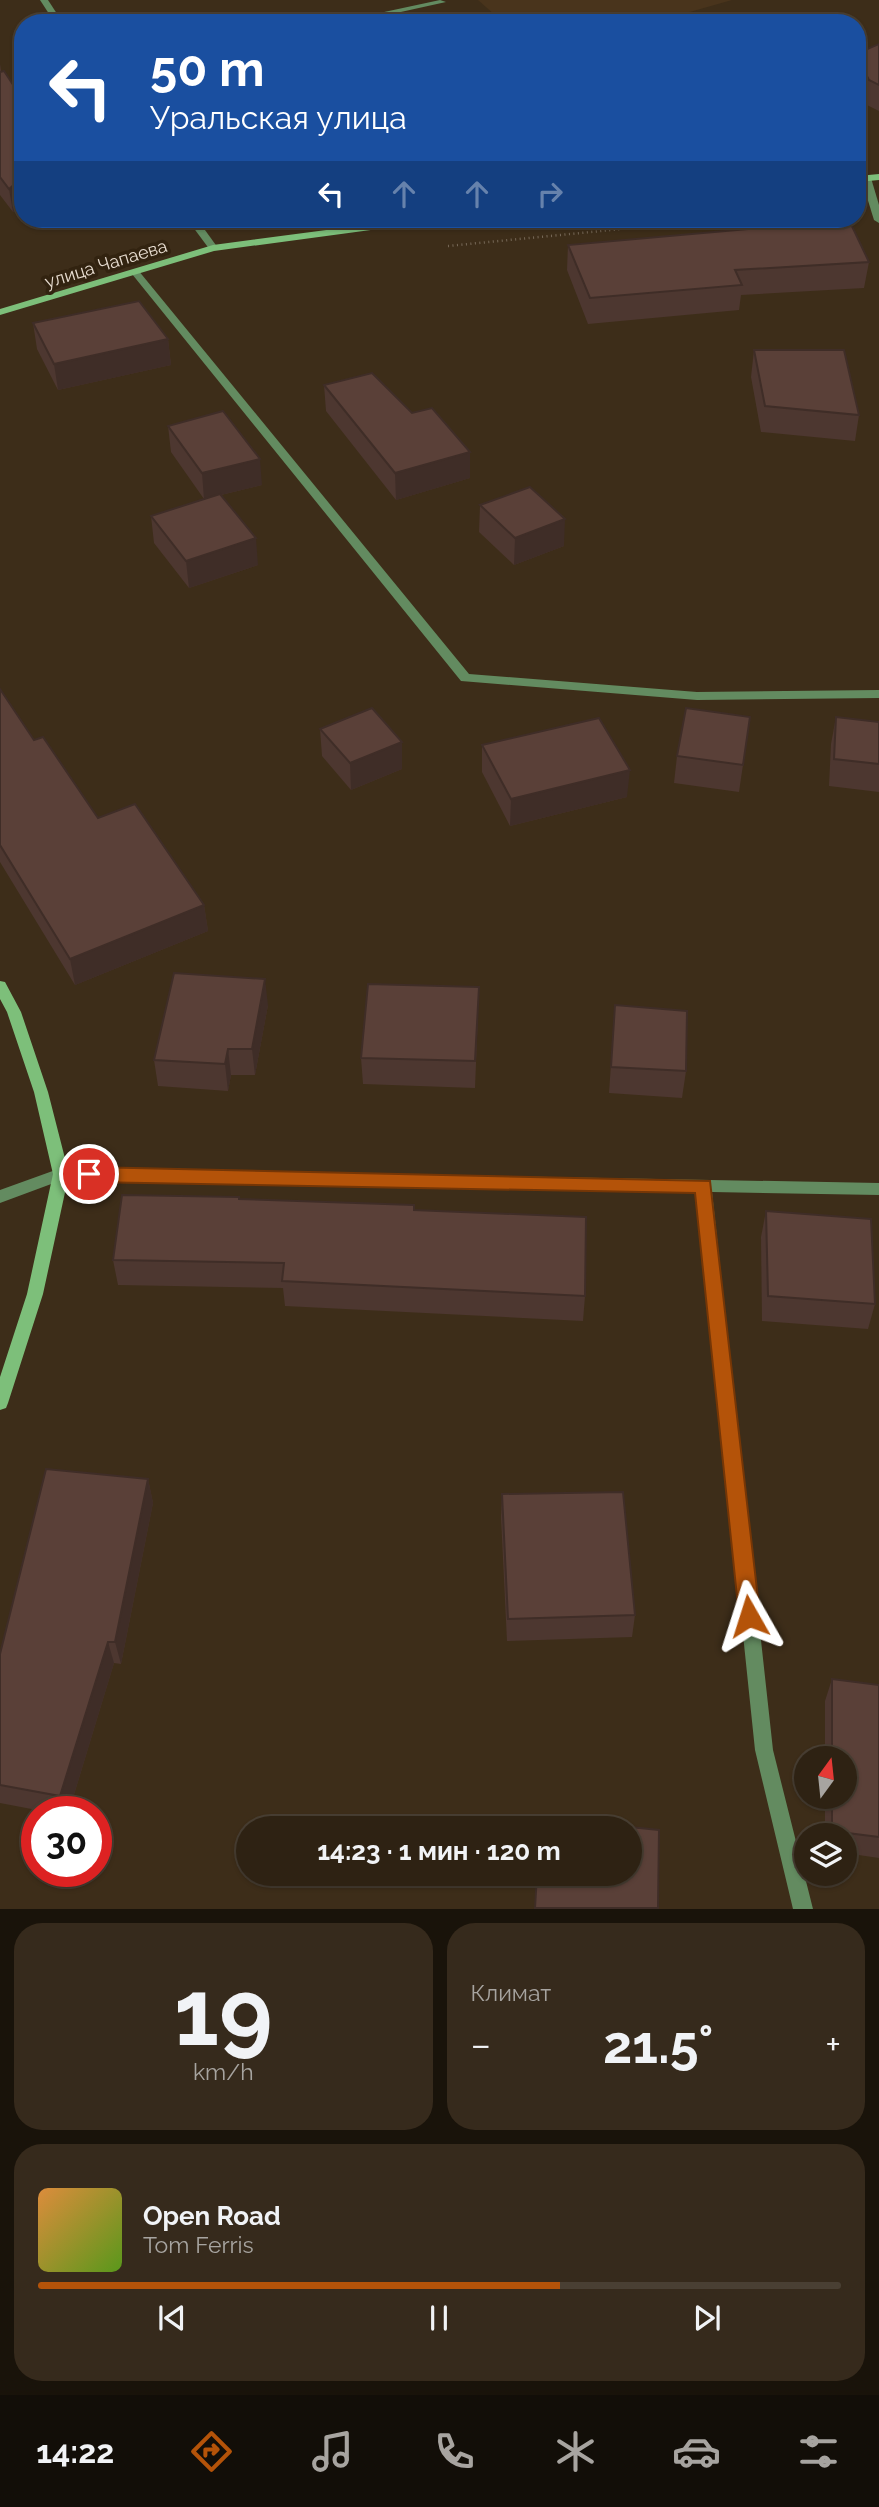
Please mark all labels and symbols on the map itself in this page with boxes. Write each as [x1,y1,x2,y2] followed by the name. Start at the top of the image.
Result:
[42,235,170,292] street label: улица Чапаева
[59,1144,119,1204] pin
[712,1579,786,1653] position arrow
[794,1746,858,1810] north arrow
[21,1796,112,1887] speed limit sign: 30

